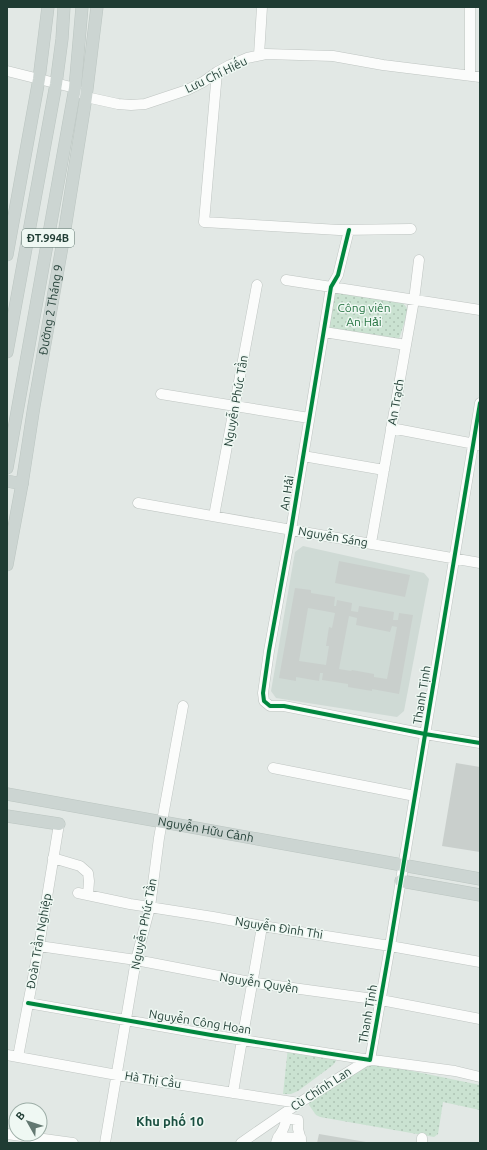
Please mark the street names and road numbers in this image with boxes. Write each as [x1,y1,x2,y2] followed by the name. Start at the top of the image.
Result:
[182,53,249,95] street label: Lưu Chí Hiếu
[22,229,74,247] road number: ĐT.994B
[36,263,65,356] street label: Đường 2 Tháng 9
[220,354,250,448] street label: Nguyễn Phúc Tần
[385,378,407,426] street label: An Trạch
[277,474,296,511] street label: An Hải
[297,524,369,549] street label: Nguyễn Sáng
[410,664,434,726] street label: Thanh Tịnh
[157,814,255,844] street label: Nguyễn Hữu Cảnh
[127,877,159,971] street label: Nguyễn Phúc Tần
[23,892,54,990] street label: Đoàn Trần Nghiệp
[234,914,324,941] street label: Nguyễn Đình Thi
[219,969,300,995] street label: Nguyễn Quyền
[356,983,380,1045] street label: Thanh Tịnh
[148,1007,252,1036] street label: Nguyễn Công Hoan
[288,1064,353,1113] street label: Cù Chính Lan
[124,1068,182,1091] street label: Hà Thị Cầu

